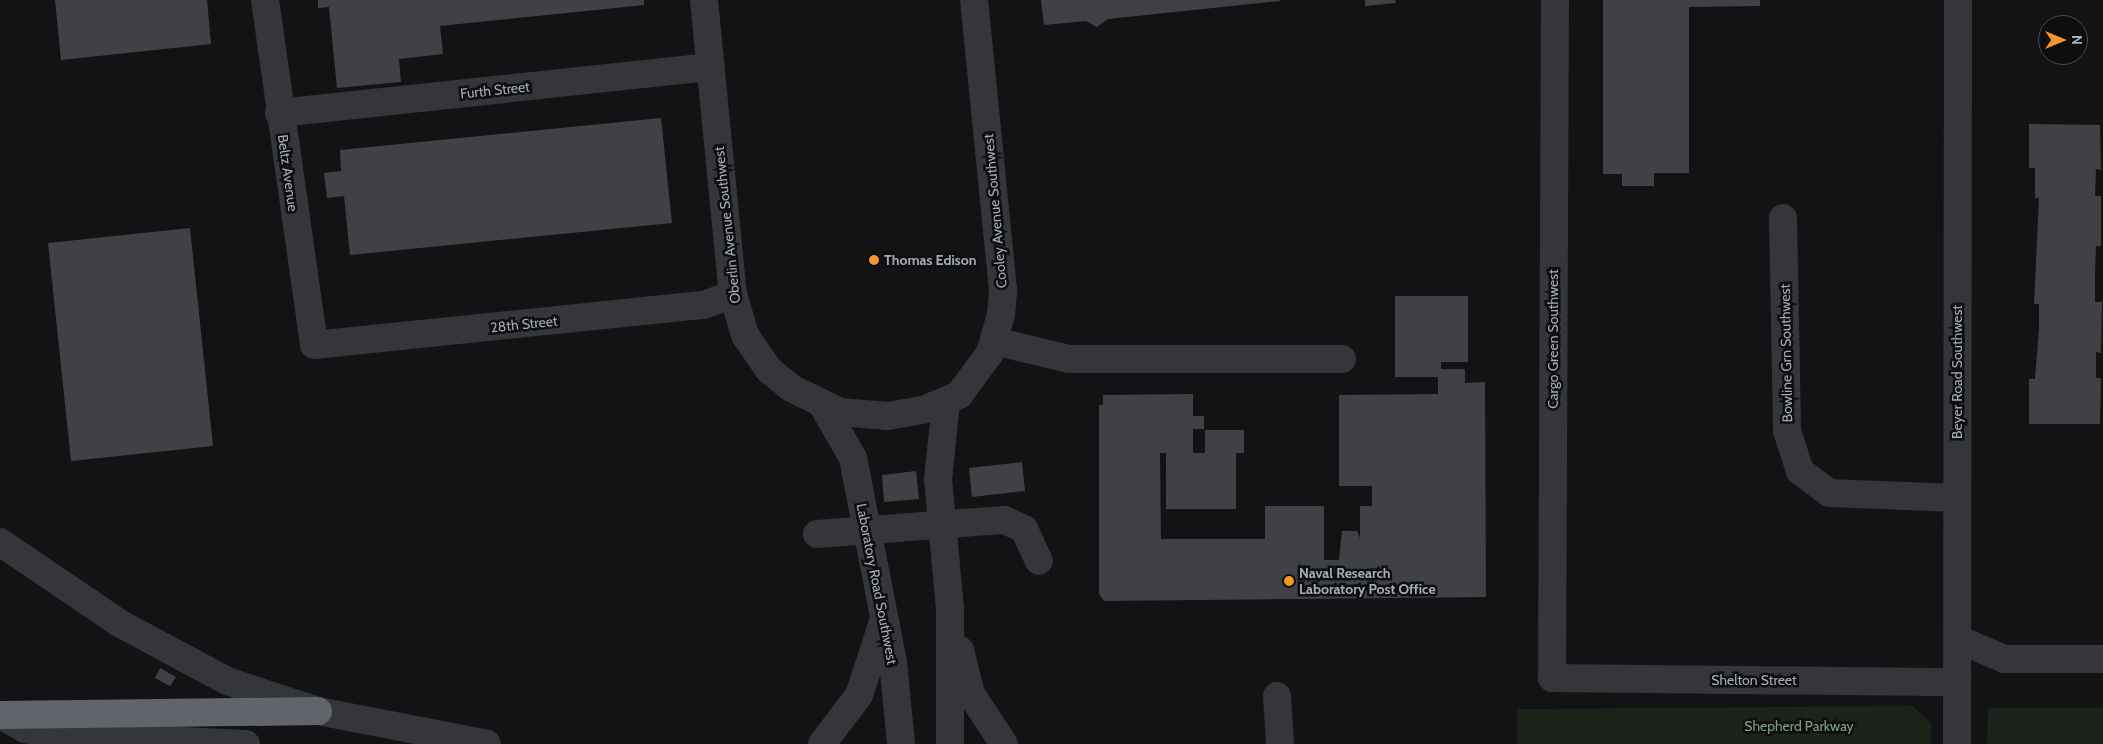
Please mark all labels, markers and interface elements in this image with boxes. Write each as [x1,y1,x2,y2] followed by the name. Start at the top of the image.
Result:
[2038,15,2088,65] north arrow
[2068,35,2086,45] text: N
[459,78,531,102] street label: Furth Street
[274,133,302,213] street label: Beltz Avenue
[980,133,1010,289] street label: Cooley Avenue Southwest
[710,146,744,304] street label: Oberlin Avenue Southwest
[884,252,976,268] place label: Thomas Edison
[868,254,880,266] marker: Thomas Edison
[1545,269,1561,409] street label: Cargo Green Southwest
[1776,284,1796,422] street label: Bowline Grn Southwest
[1949,305,1965,439] street label: Beyer Road Southwest
[490,312,558,336] street label: 28th Street
[853,502,901,666] street label: Laboratory Road Southwest
[1299,565,1436,598] place label: Naval Research Laboratory Post Office
[1283,575,1295,587] marker: Naval Research Laboratory Post Office
[1711,672,1797,688] street label: Shelton Street
[1744,718,1854,734] park label: Shepherd Parkway

